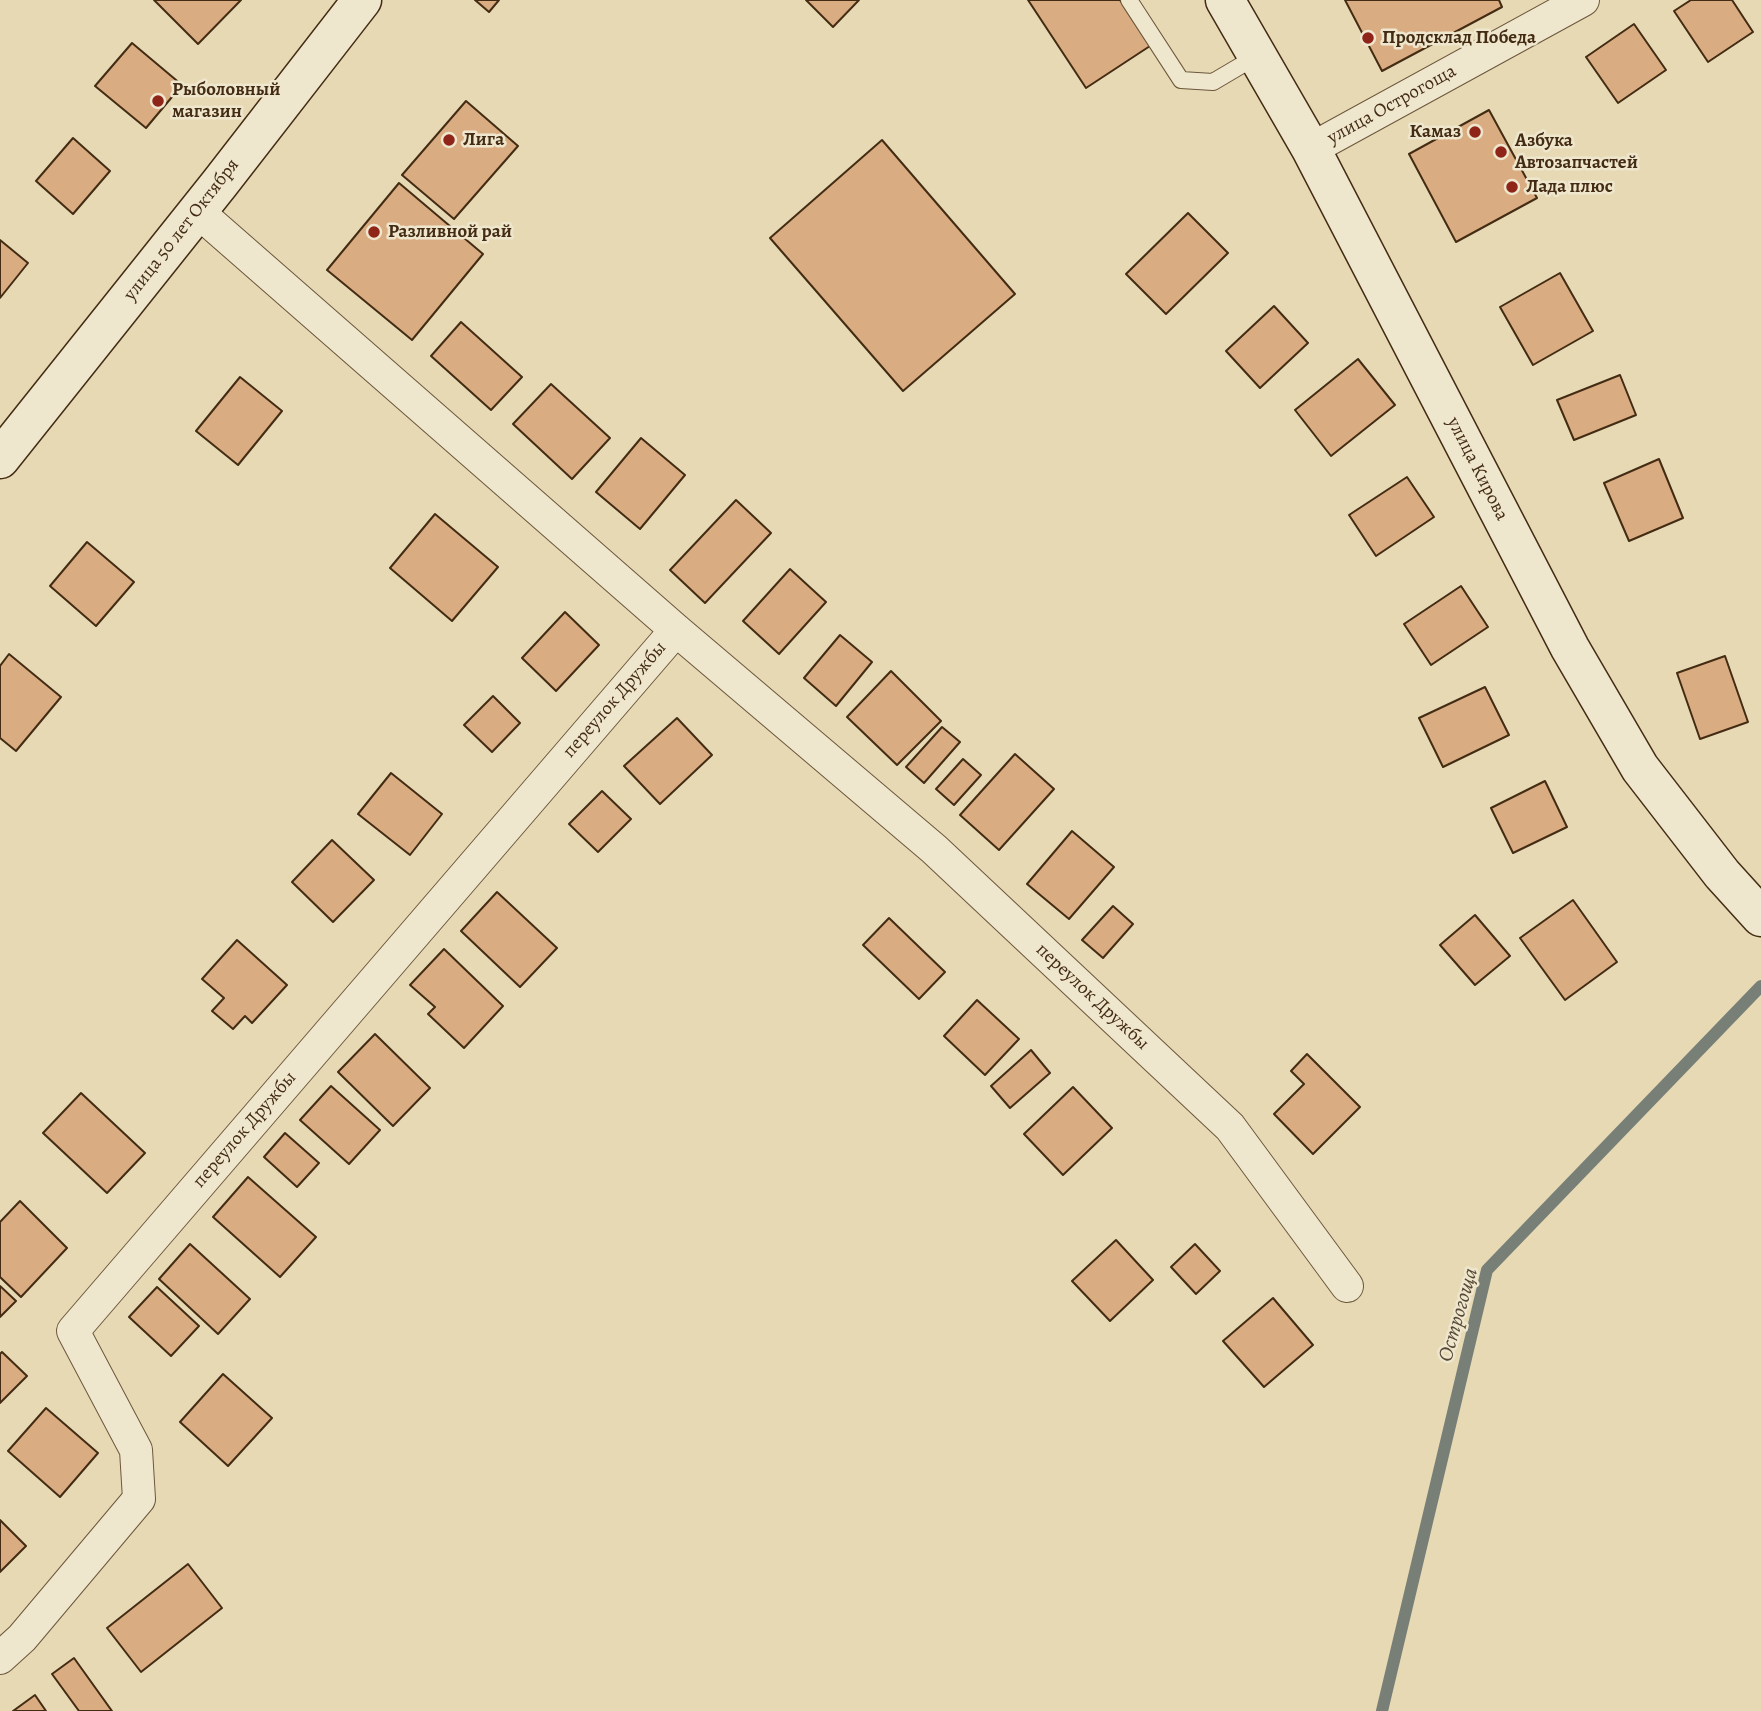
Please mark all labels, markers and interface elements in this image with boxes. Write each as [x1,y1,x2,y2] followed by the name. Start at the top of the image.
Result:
[1382,27,1536,49] place label: Продсклад Победа
[1360,30,1376,46] marker: Продсклад Победа
[1324,60,1460,150] street label: улица Острогоща
[172,79,280,123] place label: Рыболовный магазин
[150,93,166,109] marker: Рыболовный магазин
[1409,121,1461,143] place label: Камаз
[1467,124,1483,140] marker: Камаз
[463,129,504,151] place label: Лига
[1515,130,1638,174] place label: Азбука Автозапчастей
[441,132,457,148] marker: Лига
[1493,144,1509,160] marker: Азбука Автозапчастей
[119,154,245,306] street label: улица 50 лет Октября
[1526,176,1613,198] place label: Лада плюс
[1504,179,1520,195] marker: Лада плюс
[388,221,512,243] place label: Разливной рай
[366,224,382,240] marker: Разливной рай
[1441,414,1513,524] street label: улица Кирова
[558,637,672,763] street label: переулок Дружбы
[1031,939,1153,1055] street label: переулок Дружбы
[188,1067,302,1193] street label: переулок Дружбы
[1434,1265,1484,1365] water label: Острогоща

